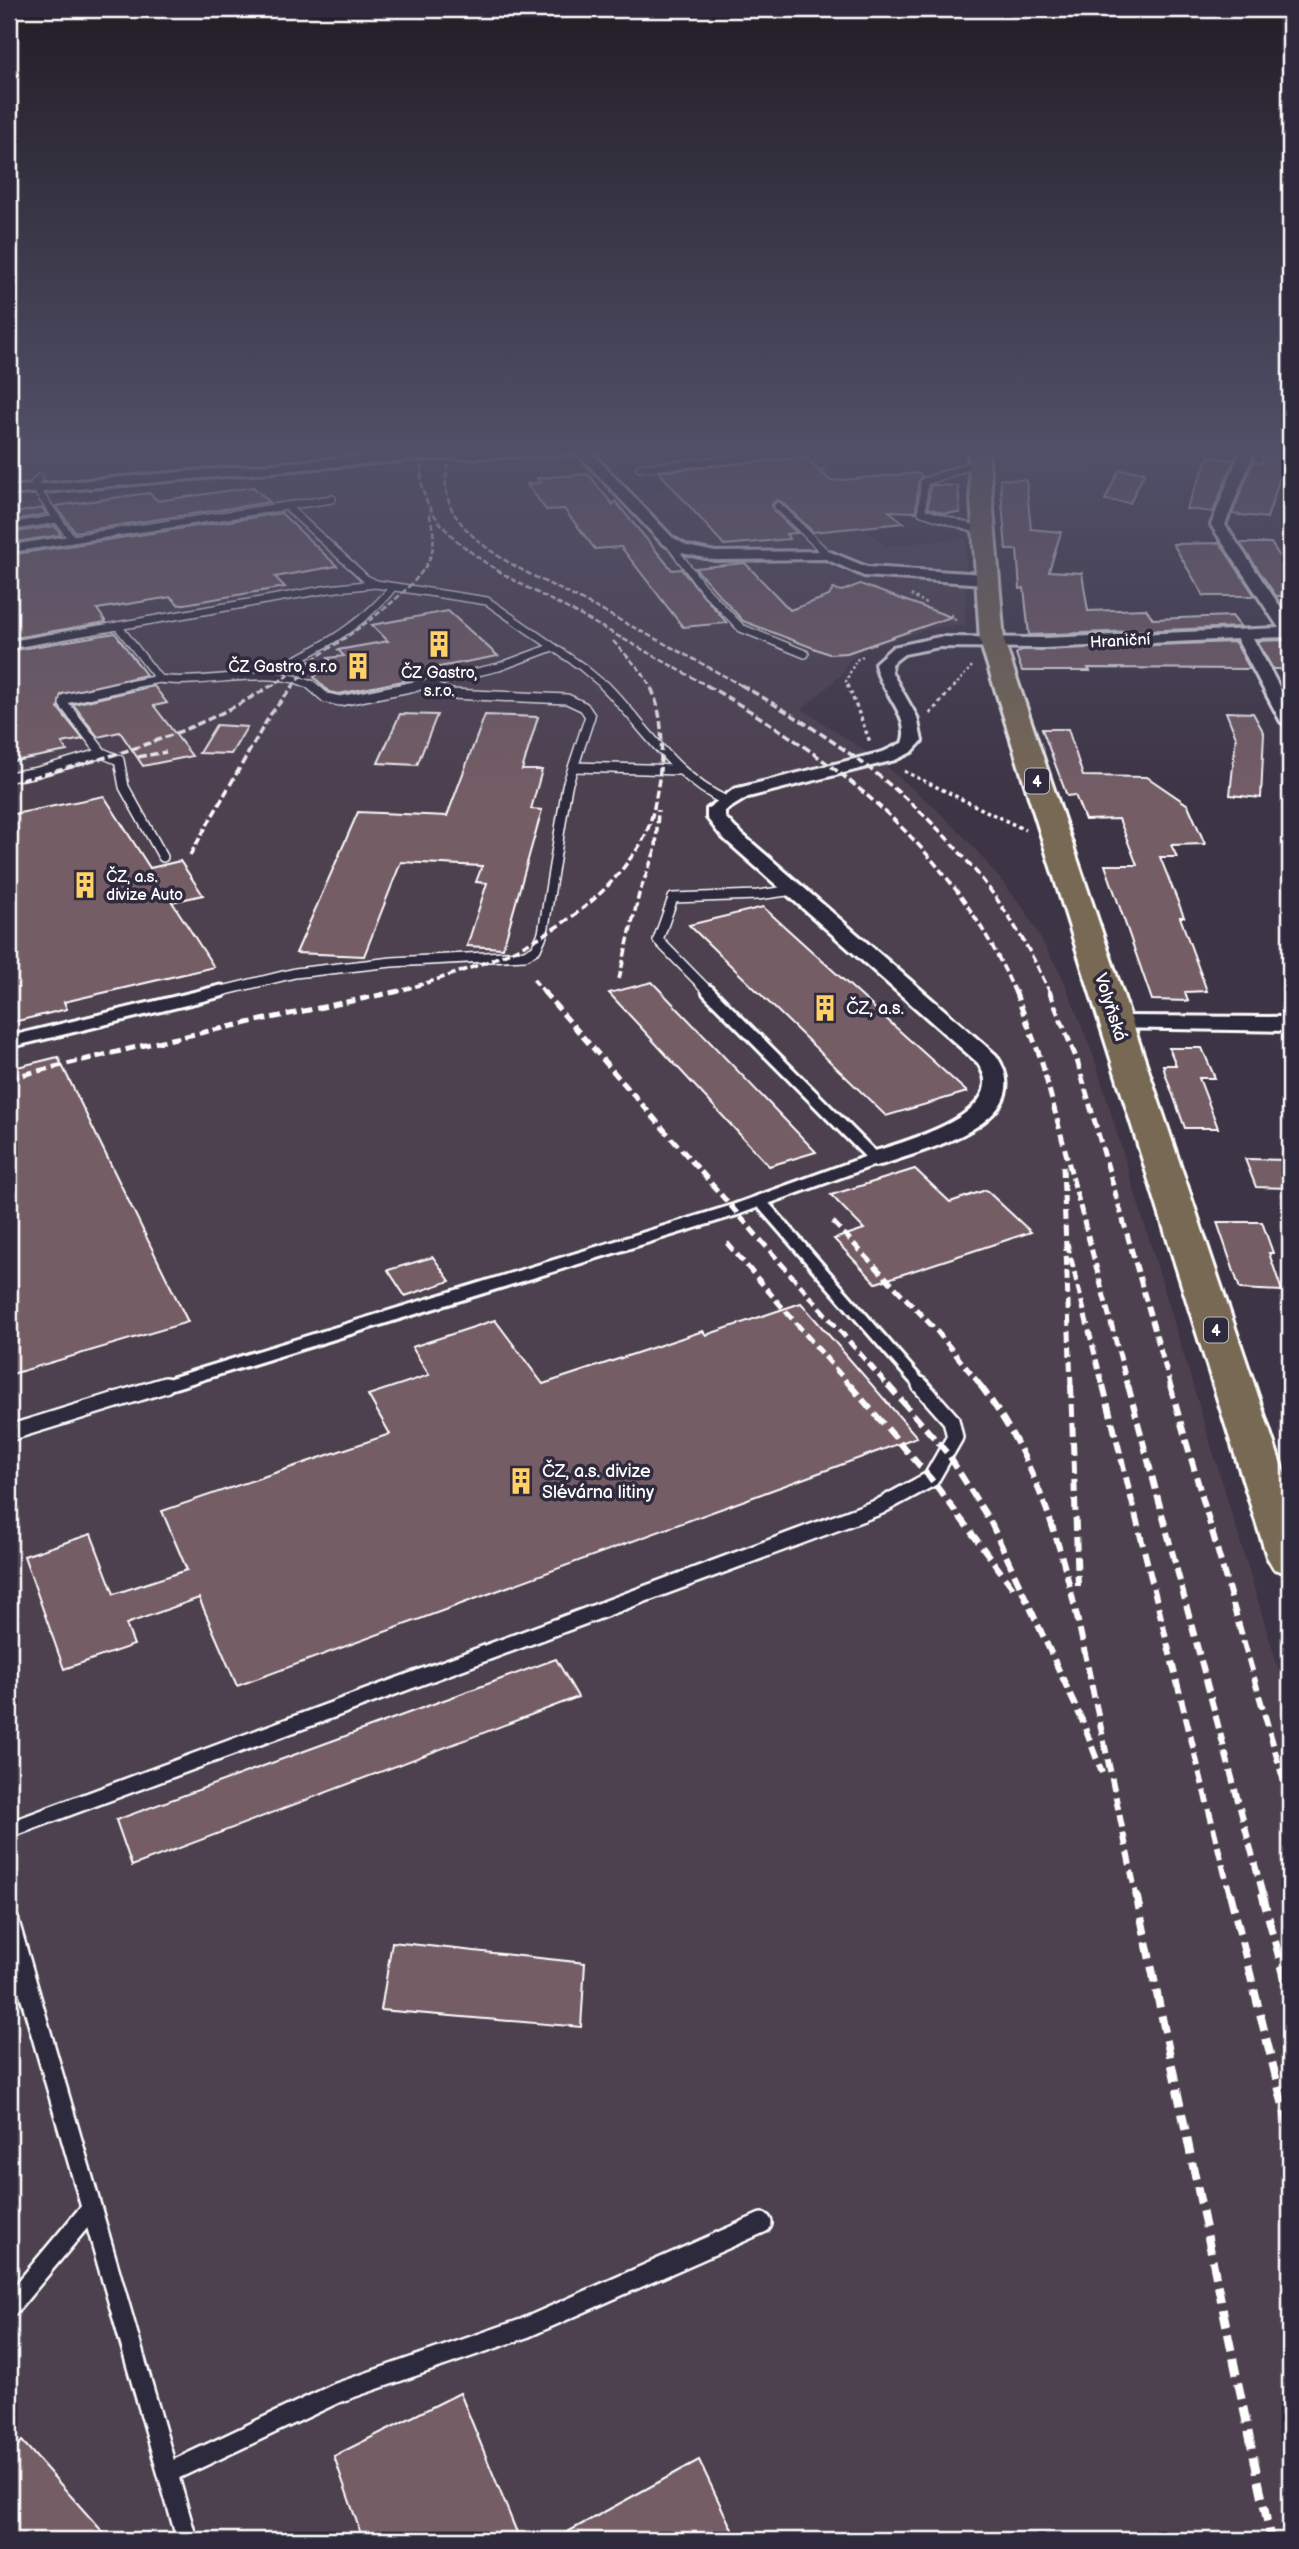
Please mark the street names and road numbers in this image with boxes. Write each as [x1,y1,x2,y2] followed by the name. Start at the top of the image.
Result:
[1089,630,1151,653] street label: Hraniční
[1025,768,1049,794] road number: 4
[1090,970,1131,1044] street label: Volyňská
[1204,1318,1228,1342] road number: 4

